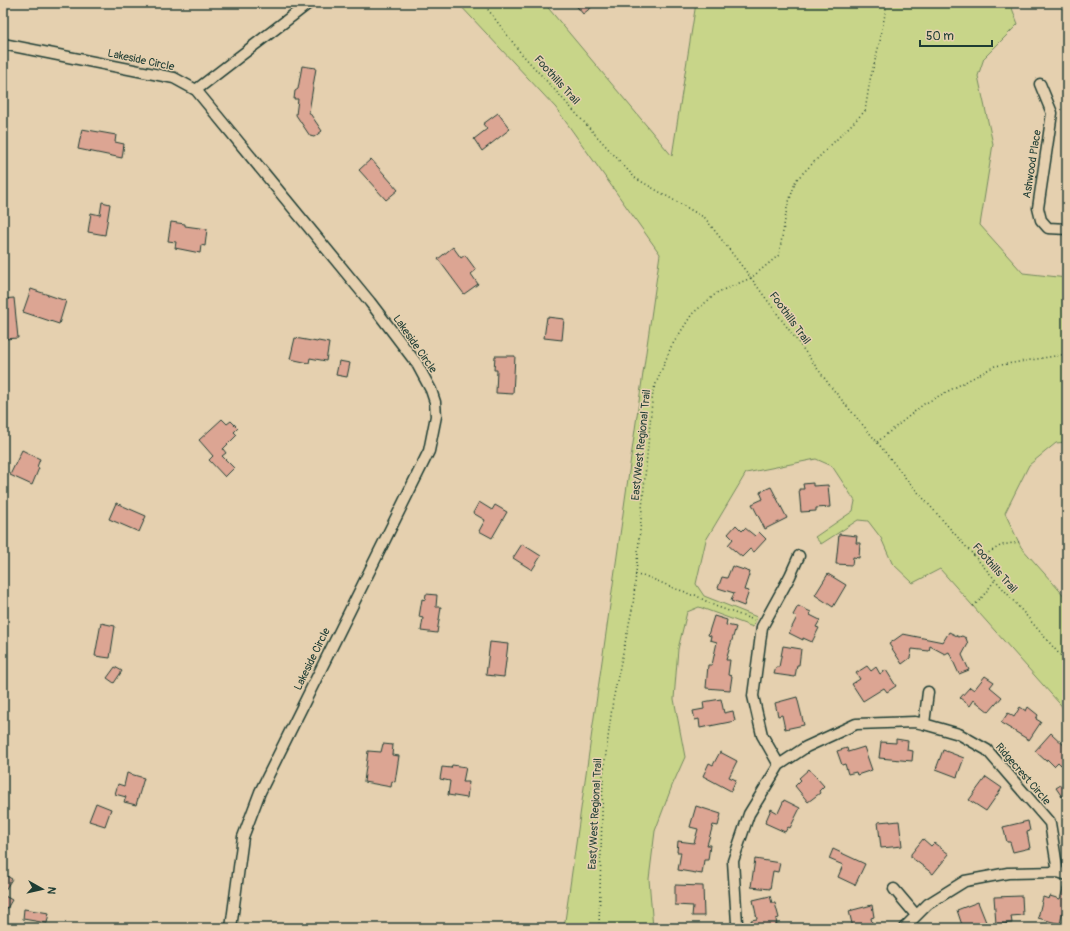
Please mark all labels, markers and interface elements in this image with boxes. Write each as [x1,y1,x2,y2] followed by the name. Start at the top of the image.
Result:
[920,22,992,48] scale bar
[926,29,954,44] text: 50 m
[106,47,176,74] street label: Lakeside Circle
[532,53,582,107] street label: Foothills Trail
[1020,128,1044,199] street label: Ashwood Place
[767,289,813,347] street label: Foothills Trail
[390,312,440,376] street label: Lakeside Circle
[629,389,653,501] street label: East/West Regional Trail
[970,541,1020,595] street label: Foothills Trail
[291,625,333,692] street label: Lakeside Circle
[993,741,1054,808] street label: Ridgecrest Circle
[586,758,604,870] street label: East/West Regional Trail
[22,869,62,909] north arrow
[44,886,58,895] text: N

